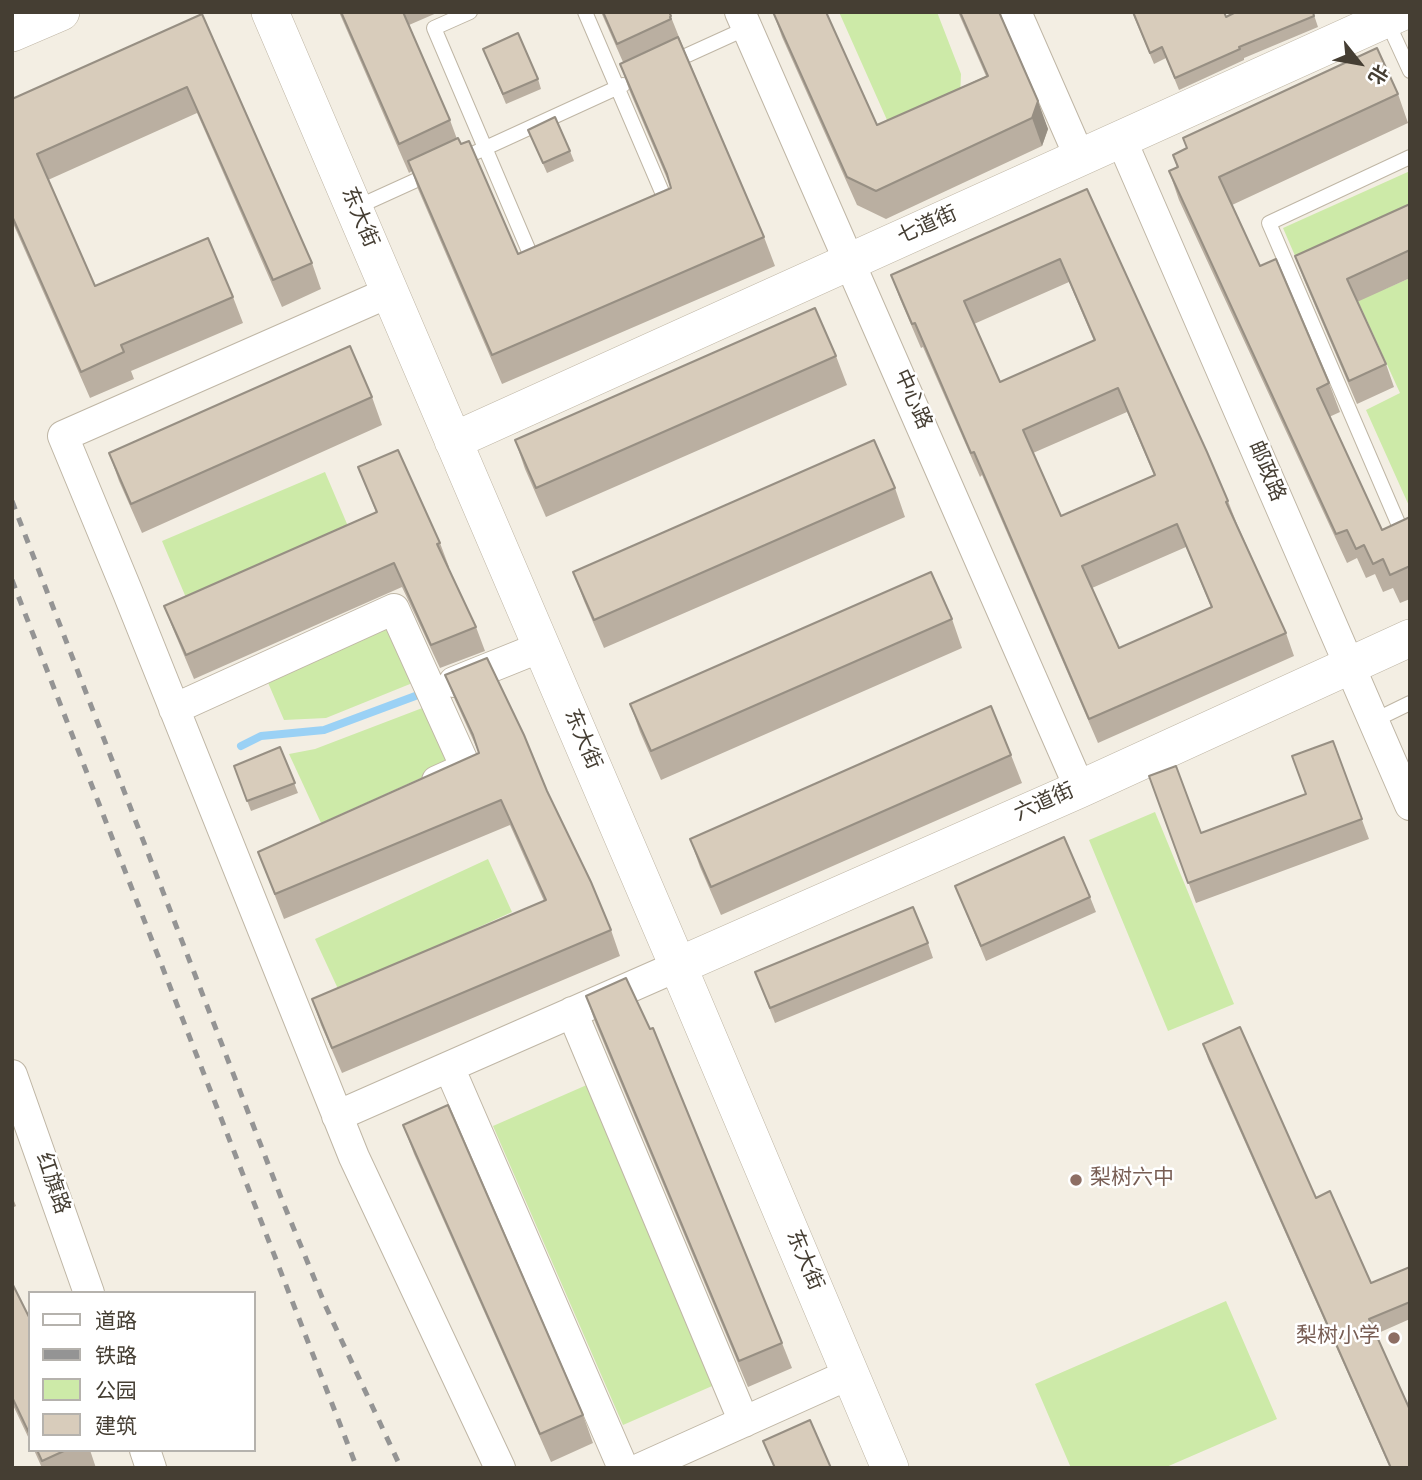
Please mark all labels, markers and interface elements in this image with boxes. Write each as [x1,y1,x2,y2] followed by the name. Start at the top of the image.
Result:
[1324,28,1394,98] north arrow
[1362,59,1392,88] text: 北
[334,184,382,252] street label: 东大街
[894,203,962,251] street label: 七道街
[887,366,935,434] street label: 中心路
[1241,438,1289,506] street label: 邮政路
[557,706,605,774] street label: 东大街
[1011,780,1079,828] street label: 六道街
[29,1150,73,1218] street label: 红旗路
[1090,1167,1174,1193] place label: 梨树六中
[1068,1172,1084,1188] marker: 梨树六中
[779,1227,827,1295] street label: 东大街
[28,1291,256,1452] legend
[95,1309,137,1336] text: 道路
[1296,1325,1380,1351] place label: 梨树小学
[1386,1330,1402,1346] marker: 梨树小学
[95,1344,137,1371] text: 铁路
[95,1379,137,1406] text: 公园
[95,1414,137,1441] text: 建筑

